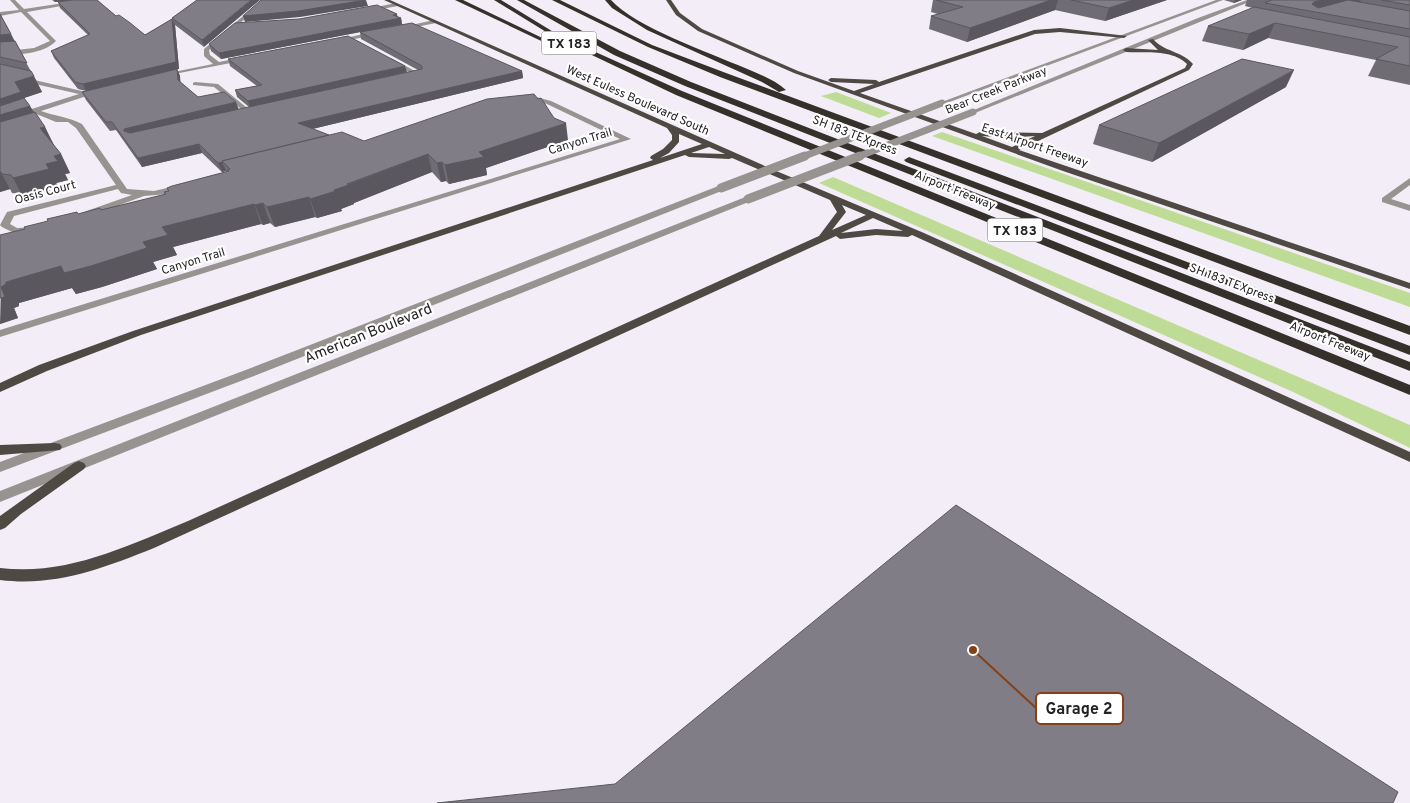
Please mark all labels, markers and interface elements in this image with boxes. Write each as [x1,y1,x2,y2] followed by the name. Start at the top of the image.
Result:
[542,32,596,54] road number: TX 183
[563,62,712,140] street label: West Euless Boulevard South
[943,63,1050,119] street label: Bear Creek Parkway
[810,112,900,160] street label: SH 183 TEXpress
[979,120,1090,172] street label: East Airport Freeway
[546,125,614,159] street label: Canyon Trail
[912,167,997,214] street label: Airport Freeway
[13,177,78,209] street label: Oasis Court
[988,218,1042,242] road number: TX 183
[159,245,227,279] street label: Canyon Trail
[1187,260,1277,308] street label: SH 183 TEXpress
[302,300,435,369] street label: American Boulevard
[1287,318,1372,365] street label: Airport Freeway
[1036,693,1123,724] callout: Garage 2
[1045,700,1113,720] text: Garage 2

